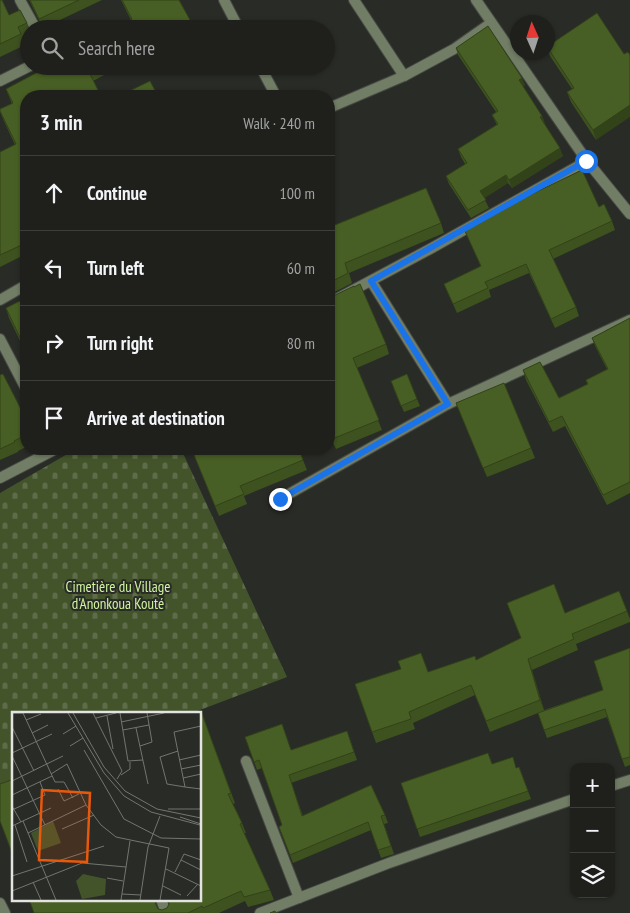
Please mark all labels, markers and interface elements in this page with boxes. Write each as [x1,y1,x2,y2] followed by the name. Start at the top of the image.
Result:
[510,15,555,60] north arrow
[20,20,335,75] search box
[38,34,66,62] icon: search
[78,36,155,60] text: Search here
[40,109,82,136] text: 3 min
[243,113,315,133] text: Walk · 240 m
[575,150,598,173] route start
[40,179,68,207] icon: ahead
[87,181,147,205] text: Continue
[280,183,315,203] text: 100 m
[40,254,68,282] icon: left
[87,256,144,280] text: Turn left
[287,258,315,278] text: 60 m
[40,329,68,357] icon: right
[87,331,153,355] text: Turn right
[287,333,315,353] text: 80 m
[40,404,68,432] icon: arrive
[87,406,225,430] text: Arrive at destination
[269,488,292,511] route end
[66,577,170,613] park label: Cimetière du Village d'Anonkoua Kouté
[12,712,201,900] inset map
[570,763,615,898] map controls
[570,763,615,808] button: +
[570,808,615,853] button: −
[570,853,615,898] button: layers

